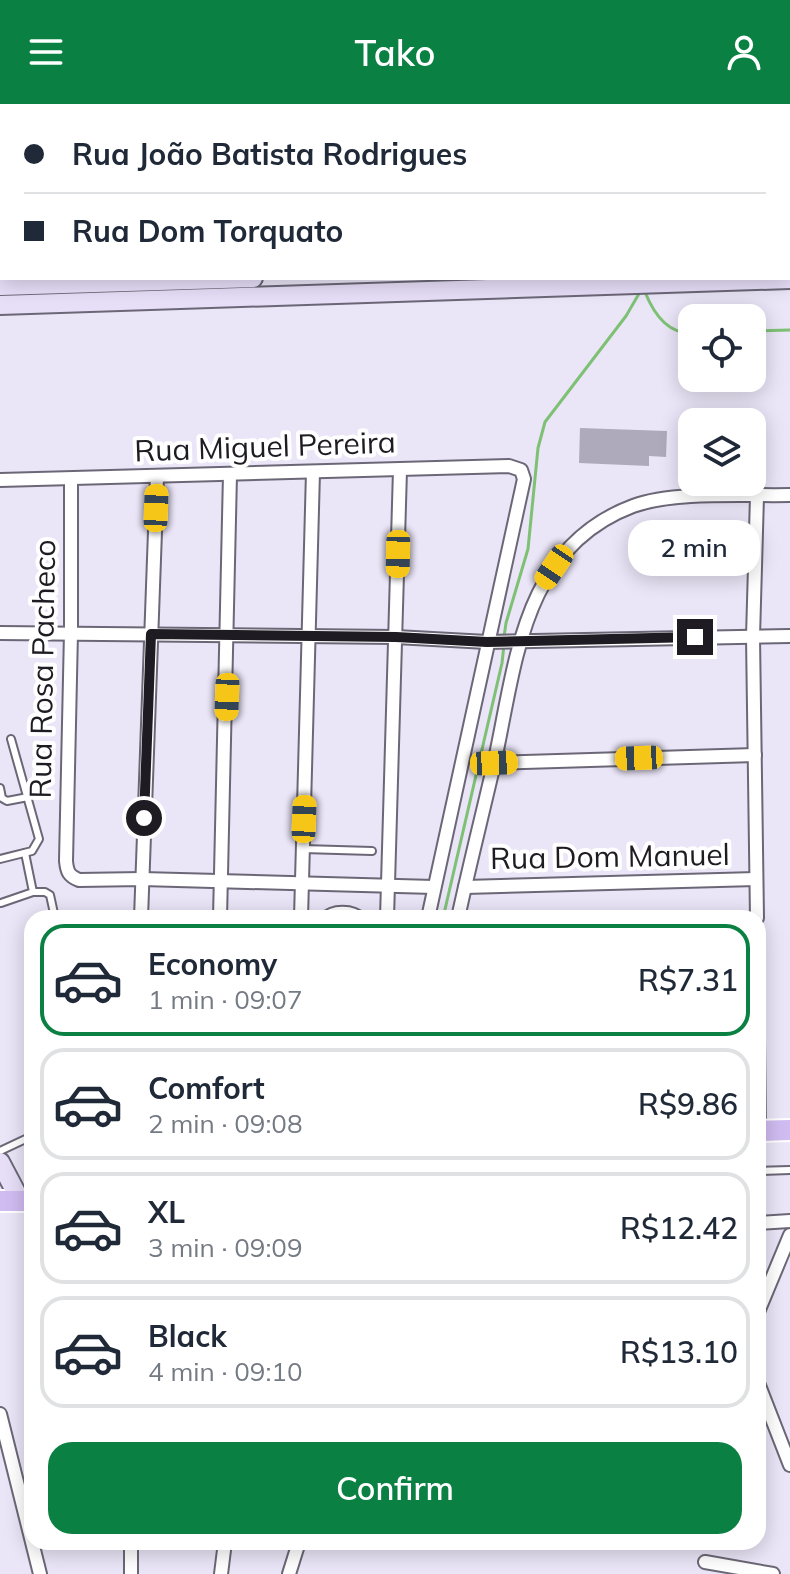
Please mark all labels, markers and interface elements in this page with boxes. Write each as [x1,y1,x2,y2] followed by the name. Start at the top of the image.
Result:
[24,30,68,74] icon: menu
[355,30,435,75] text: Tako
[722,30,766,74] icon: person
[72,135,467,173] text: Rua João Batista Rodrigues
[72,212,343,250] text: Rua Dom Torquato
[678,304,766,496] map controls
[678,304,766,392] button: locate
[678,408,766,496] button: layers
[134,422,396,470] street label: Rua Miguel Pereira
[143,484,169,532] car
[629,521,761,577] callout: 2 min
[386,530,410,578] car
[660,531,728,564] text: 2 min
[21,539,63,799] street label: Rua Rosa Pacheco
[531,540,577,594] car
[677,619,713,655] route end
[214,673,240,721] car
[615,745,663,771] car
[470,750,518,776] car
[291,795,317,843] car
[126,800,162,836] route start
[490,835,730,877] street label: Rua Dom Manuel
[52,944,124,1016] icon: car
[148,945,277,983] text: Economy
[638,961,738,999] text: R$7.31
[148,983,303,1016] text: 1 min · 09:07
[52,1068,124,1140] icon: car
[148,1069,265,1107] text: Comfort
[638,1085,738,1123] text: R$9.86
[148,1107,303,1140] text: 2 min · 09:08
[52,1192,124,1264] icon: car
[148,1193,185,1231] text: XL
[620,1209,738,1247] text: R$12.42
[148,1231,303,1264] text: 3 min · 09:09
[52,1316,124,1388] icon: car
[148,1317,227,1355] text: Black
[620,1333,738,1371] text: R$13.10
[148,1355,303,1388] text: 4 min · 09:10
[48,1442,742,1534] button: Confirm

